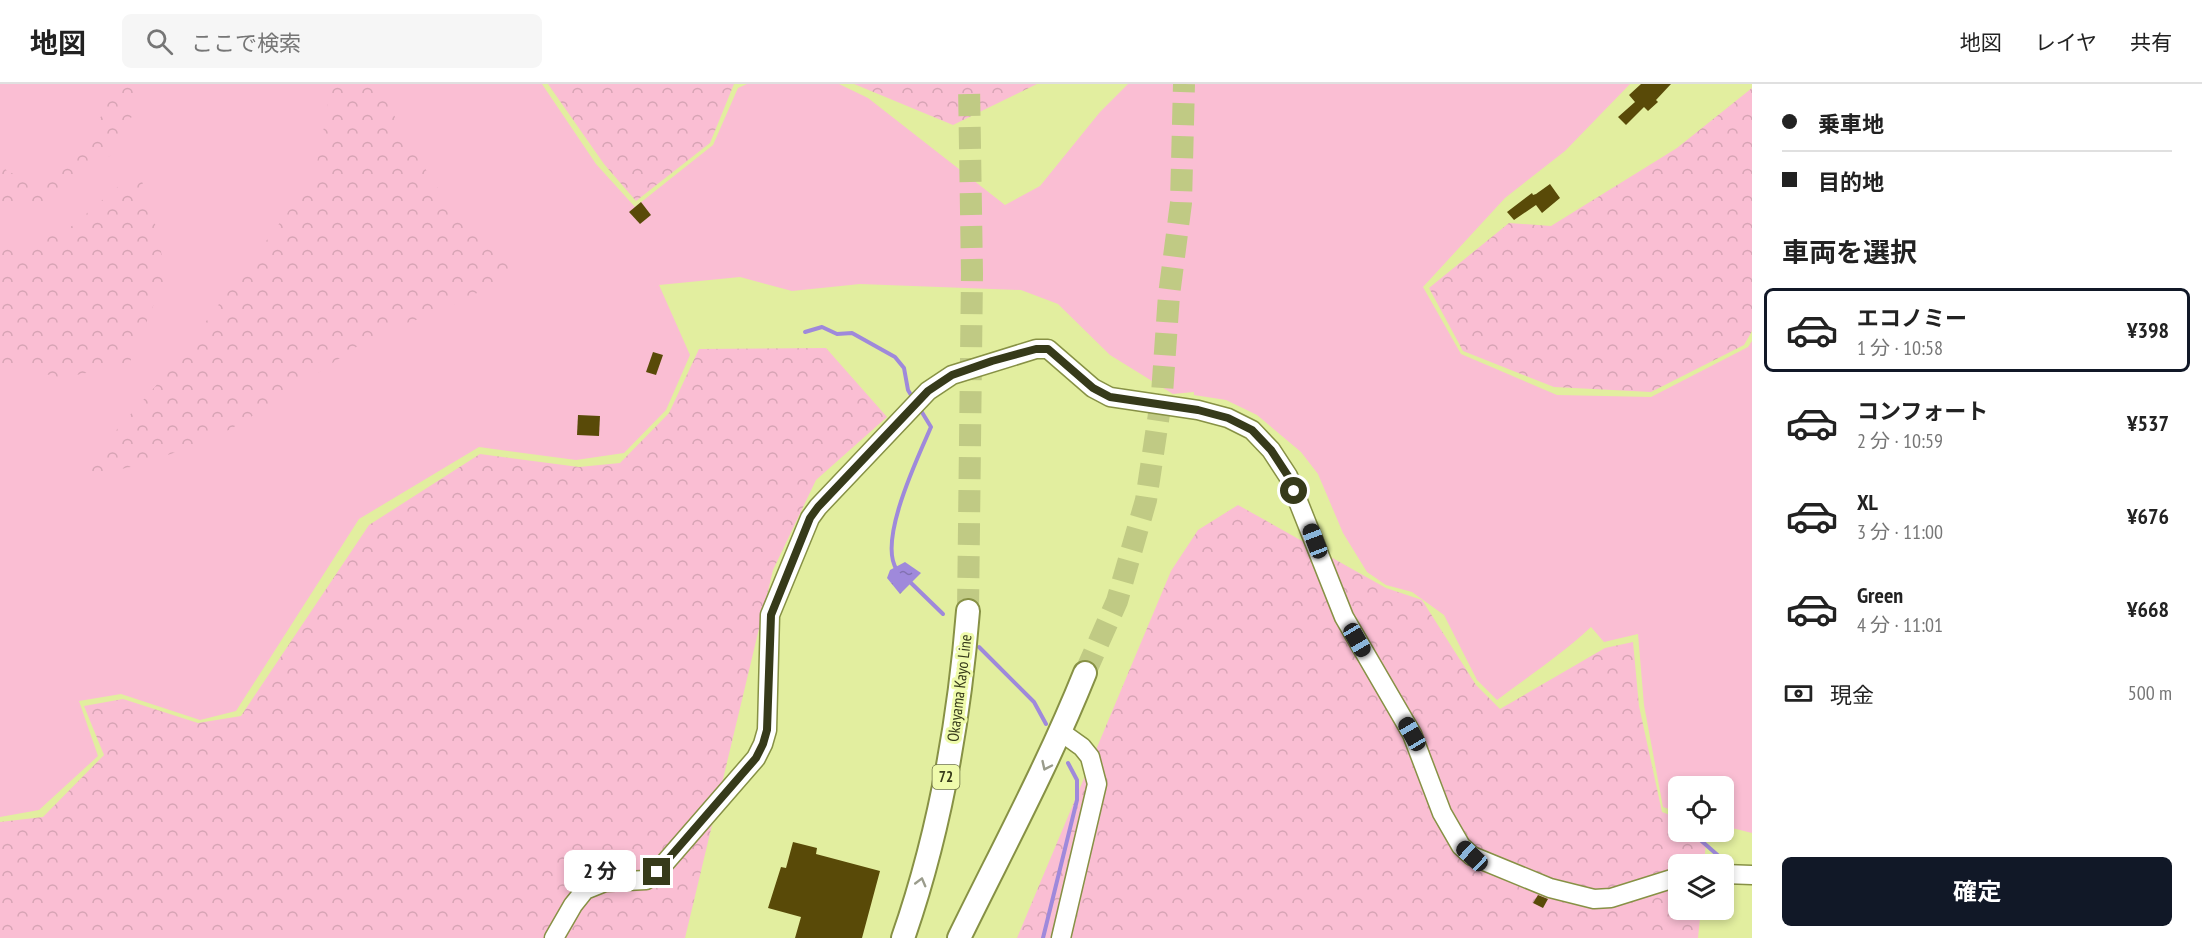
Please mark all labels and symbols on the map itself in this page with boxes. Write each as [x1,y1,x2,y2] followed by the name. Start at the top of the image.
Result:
[1280,477,1307,504] route start
[1300,521,1330,561] car
[1340,620,1374,660] car
[942,633,976,743] street label: Okayama Kayo Line
[1395,714,1429,754] car
[1041,759,1053,770] one-way arrow
[932,765,960,789] road number: 72
[1453,837,1491,875] car
[564,851,636,893] callout: 2 分
[643,858,670,885] route end
[914,878,926,888] one-way arrow

